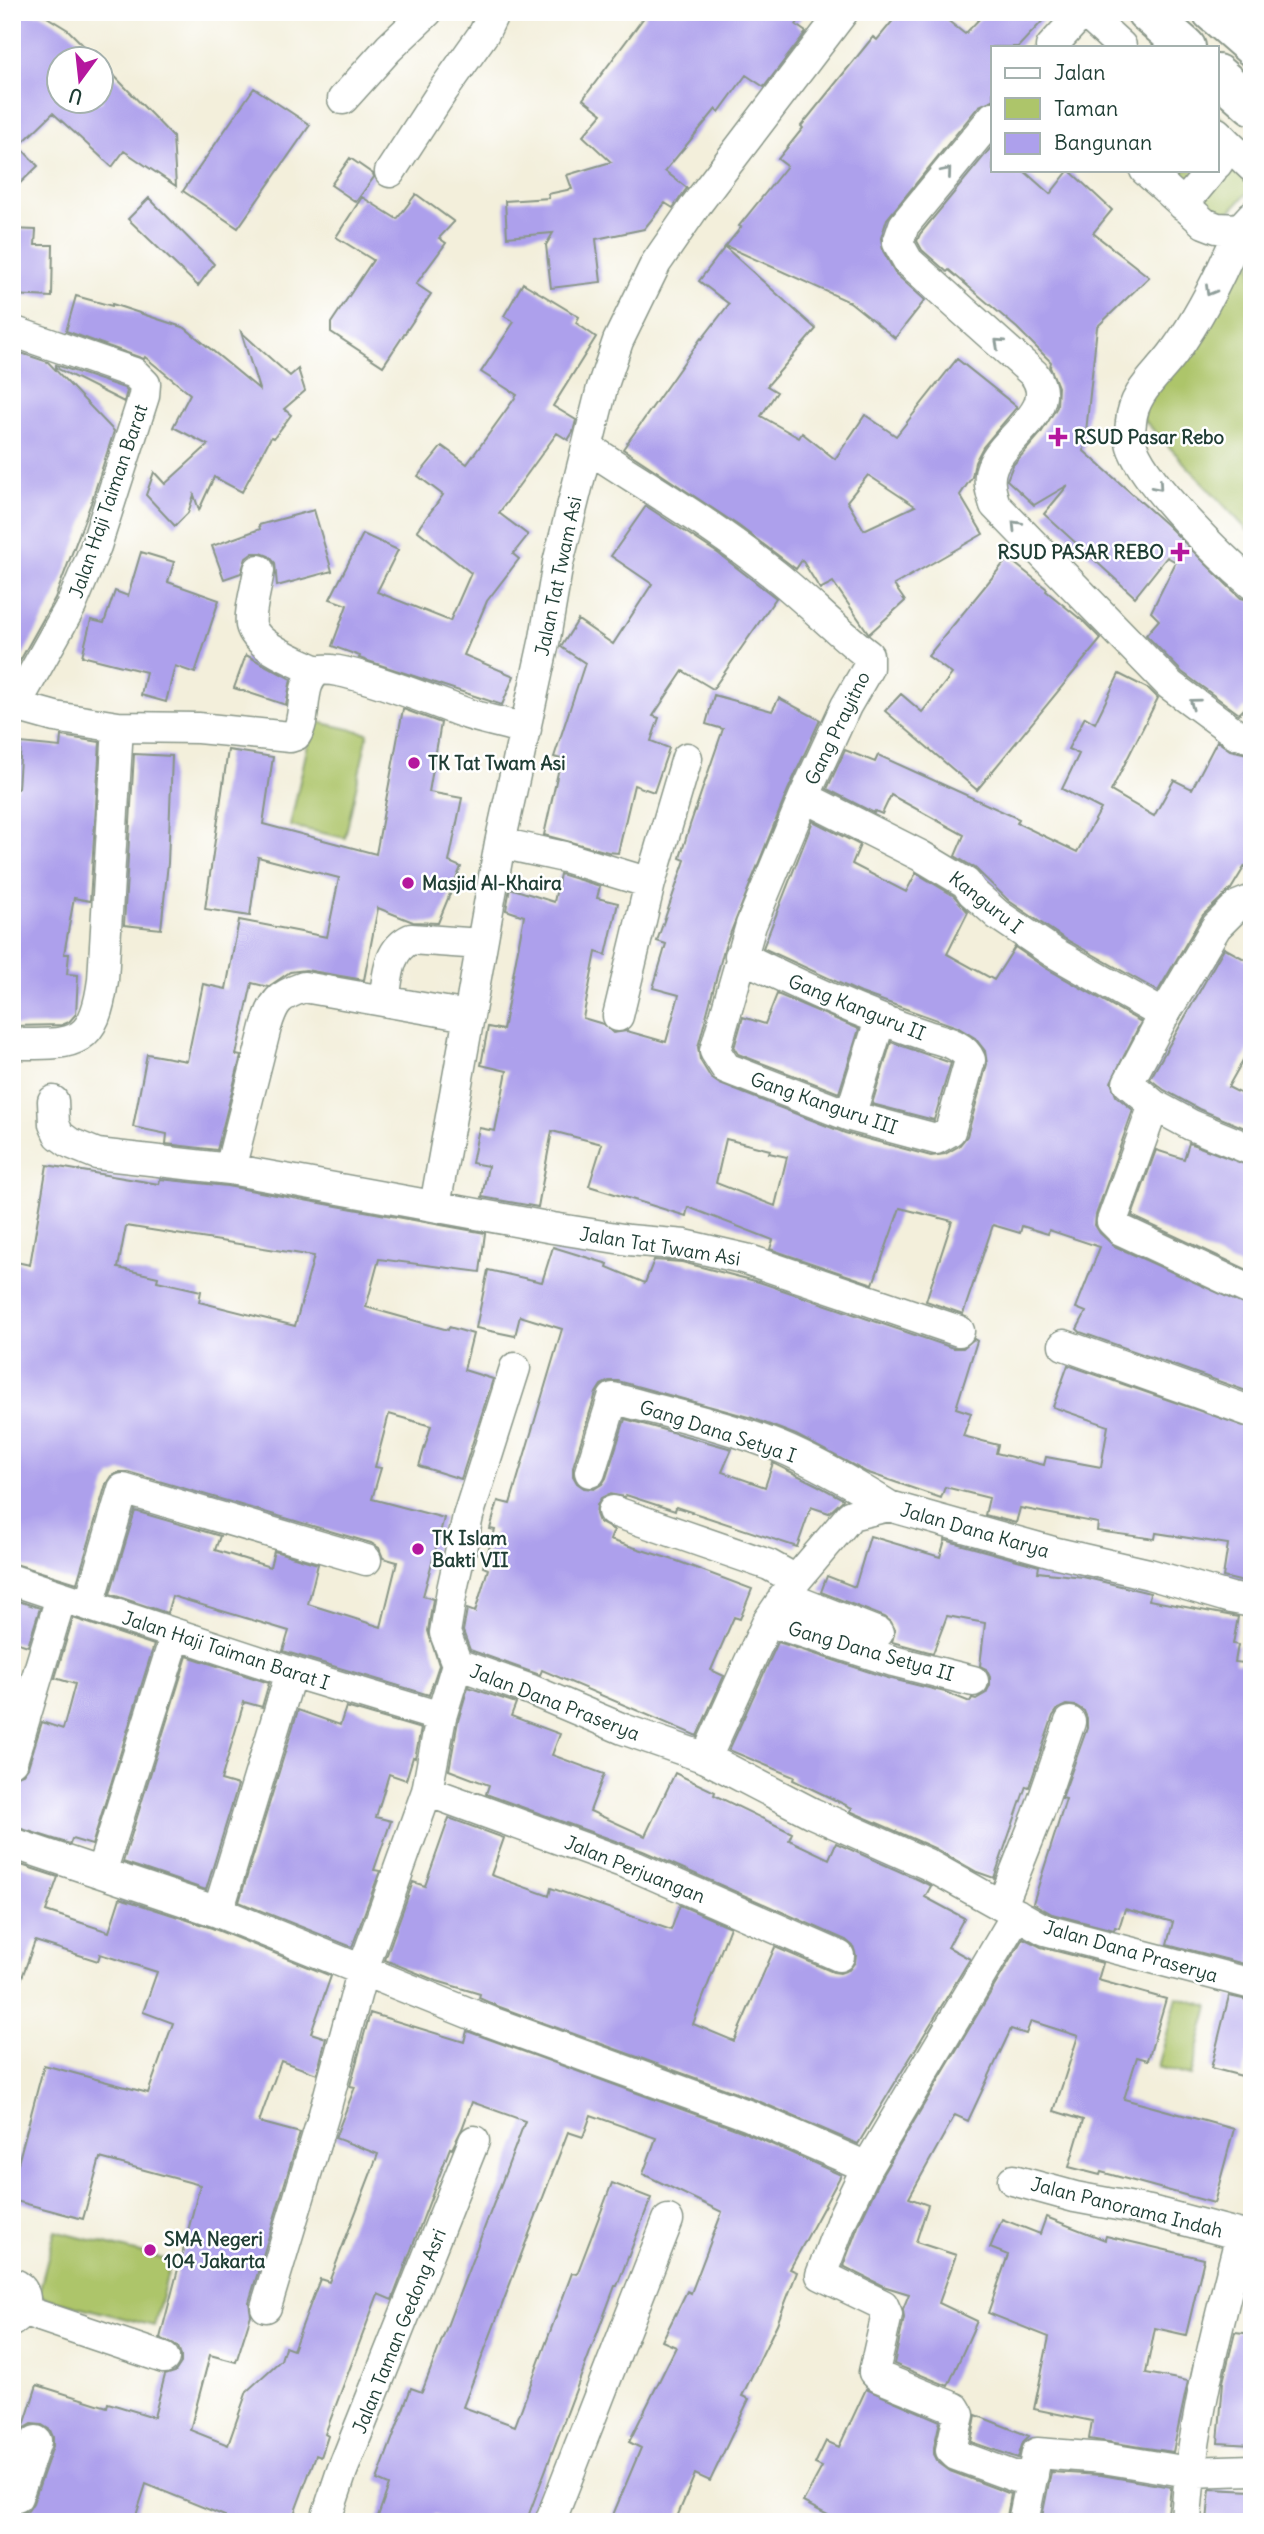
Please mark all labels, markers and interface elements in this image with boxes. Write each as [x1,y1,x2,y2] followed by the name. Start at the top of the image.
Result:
[46,46,116,116] north arrow
[991,46,1218,172] legend
[1054,59,1105,86] text: Jalan
[66,83,85,110] text: U
[1054,95,1118,122] text: Taman
[1054,129,1152,156] text: Bangunan
[939,167,952,179] one-way arrow
[1206,283,1219,296] one-way arrow
[994,339,1007,351] one-way arrow
[64,401,152,601] street label: Jalan Haji Taiman Barat
[1074,425,1225,449] place label: RSUD Pasar Rebo
[1048,427,1068,447] marker: RSUD Pasar Rebo
[1150,478,1162,491] one-way arrow
[529,494,587,658] street label: Jalan Tat Twam Asi
[1011,521,1024,534] one-way arrow
[998,540,1164,564] place label: RSUD PASAR REBO
[1170,542,1190,562] marker: RSUD PASAR REBO
[799,667,875,789] street label: Gang Prayitno
[1189,698,1202,711] one-way arrow
[428,751,566,775] place label: TK Tat Twam Asi
[406,755,422,771] marker: TK Tat Twam Asi
[944,866,1028,938] street label: Kanguru I
[422,871,562,895] place label: Masjid Al-Khaira
[400,875,416,891] marker: Masjid Al-Khaira
[785,969,929,1045] street label: Gang Kanguru II
[747,1067,901,1139] street label: Gang Kanguru III
[578,1221,742,1271] street label: Jalan Tat Twam Asi
[637,1394,799,1468] street label: Gang Dana Setya I
[898,1497,1052,1563] street label: Jalan Dana Karya
[432,1526,509,1572] place label: TK Islam Bakti VII
[410,1541,426,1557] marker: TK Islam Bakti VII
[119,1605,333,1695] street label: Jalan Haji Taiman Barat I
[785,1616,957,1686] street label: Gang Dana Setya II
[467,1659,643,1745] street label: Jalan Dana Praserya
[561,1830,709,1908] street label: Jalan Perjuangan
[1041,1915,1221,1987] street label: Jalan Dana Praserya
[1028,2172,1226,2242] street label: Jalan Panorama Indah
[347,2225,451,2437] street label: Jalan Taman Gedong Asri
[164,2227,266,2273] place label: SMA Negeri 104 Jakarta
[142,2242,158,2258] marker: SMA Negeri 104 Jakarta

